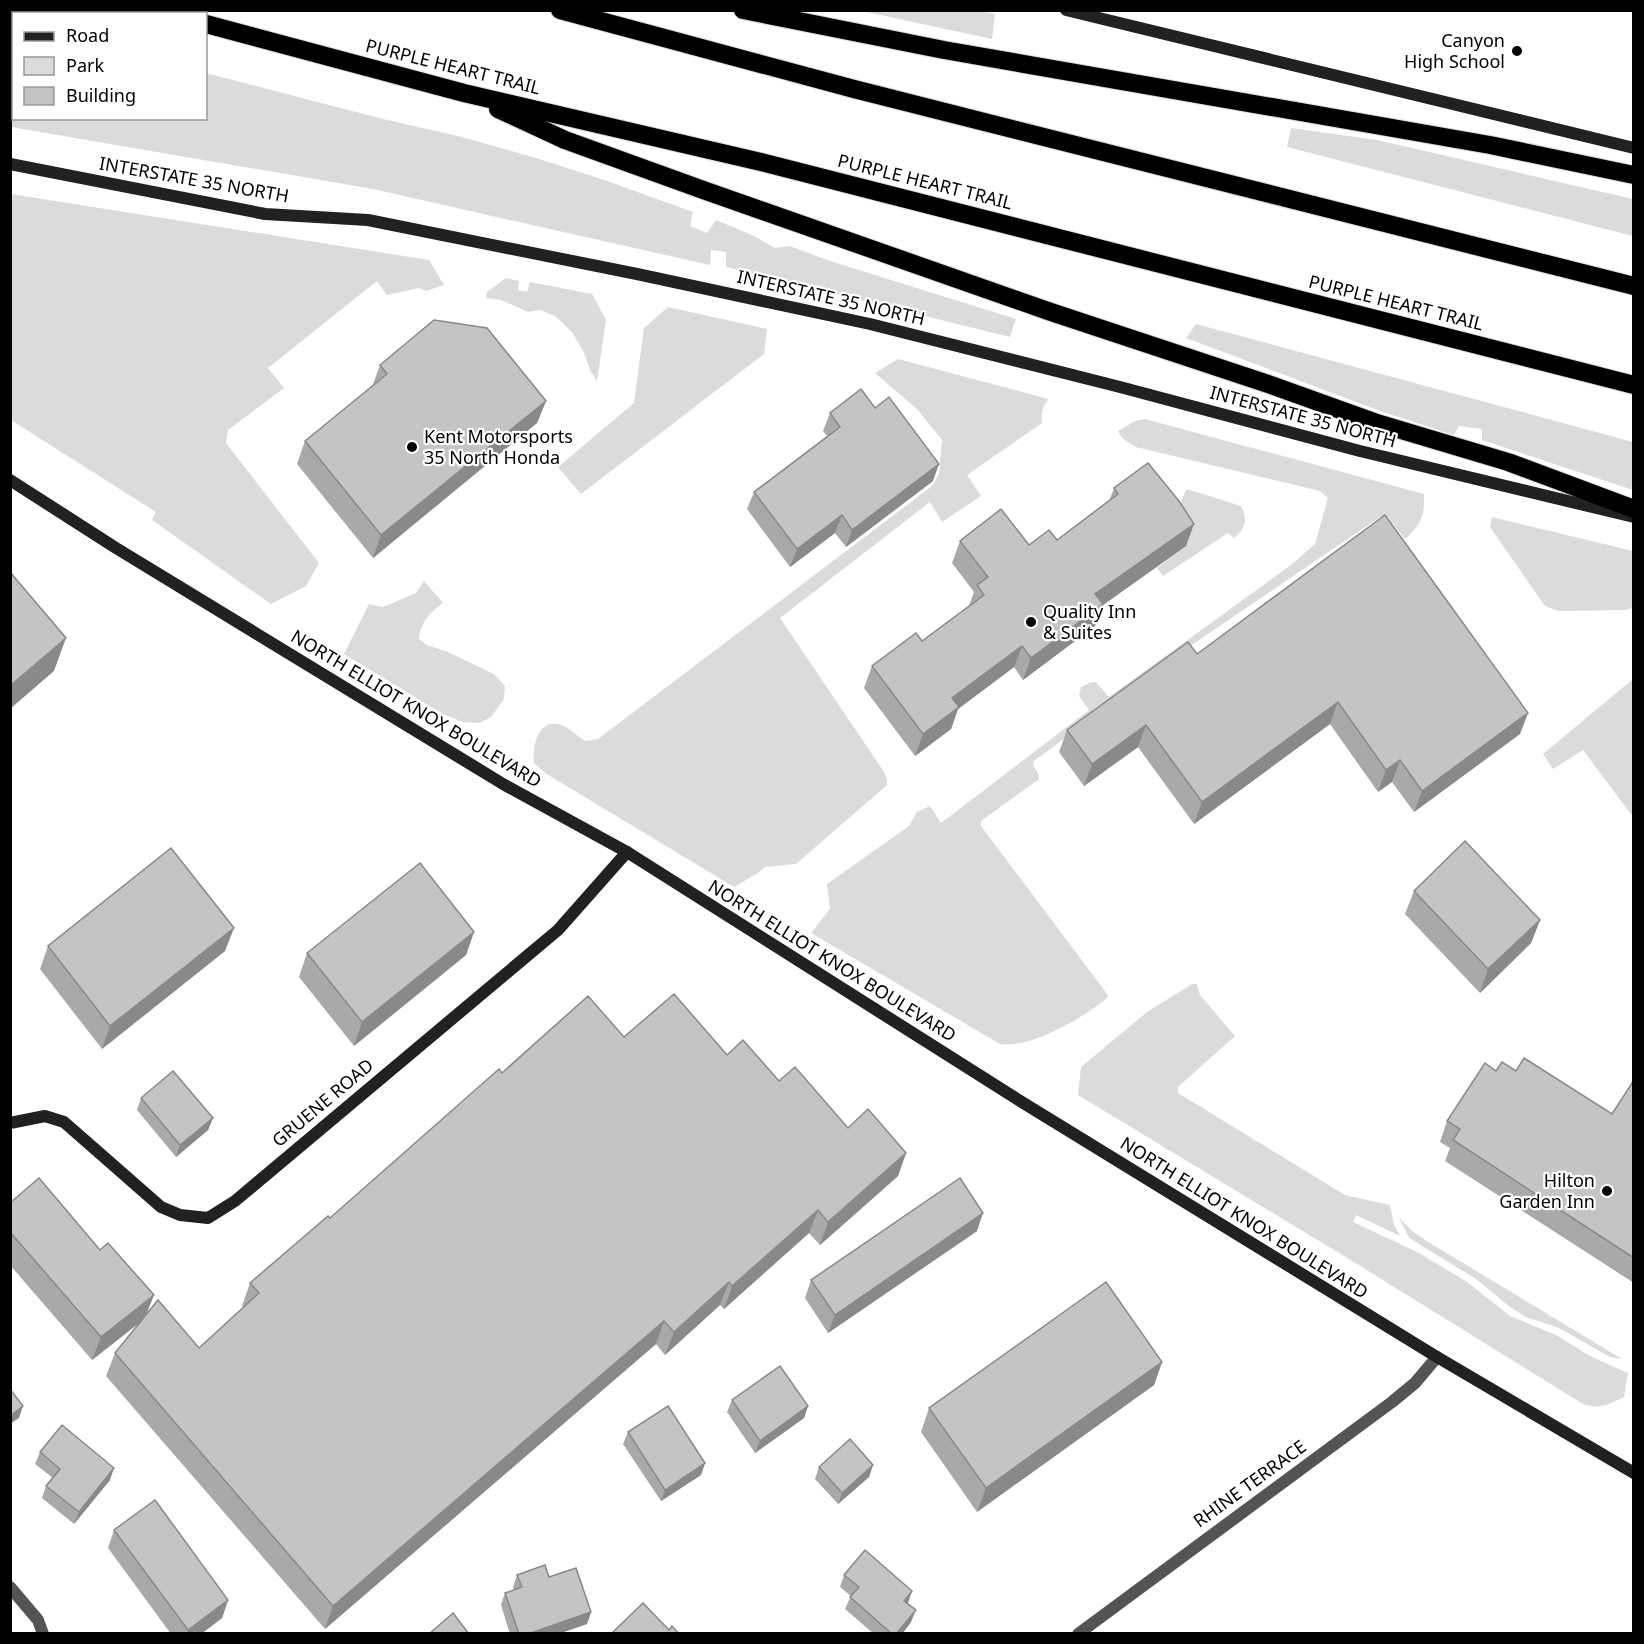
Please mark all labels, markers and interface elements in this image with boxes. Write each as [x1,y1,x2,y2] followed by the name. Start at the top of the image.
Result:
[12,12,207,120] legend
[66,23,109,47] text: Road
[1404,28,1505,73] place label: Canyon High School
[363,33,543,99] street label: PURPLE HEART TRAIL
[1510,44,1524,58] marker: Canyon High School
[66,53,104,77] text: Park
[66,83,136,107] text: Building
[835,148,1015,214] street label: PURPLE HEART TRAIL
[97,151,291,208] street label: INTERSTATE 35 NORTH
[735,264,928,330] street label: INTERSTATE 35 NORTH
[1306,269,1486,335] street label: PURPLE HEART TRAIL
[1207,380,1399,452] street label: INTERSTATE 35 NORTH
[424,424,573,469] place label: Kent Motorsports 35 North Honda
[405,440,419,454] marker: Kent Motorsports 35 North Honda
[1043,599,1136,644] place label: Quality Inn & Suites
[1024,615,1038,629] marker: Quality Inn & Suites
[287,624,546,793] street label: NORTH ELLIOT KNOX BOULEVARD
[704,874,961,1047] street label: NORTH ELLIOT KNOX BOULEVARD
[267,1053,378,1152] street label: GRUENE ROAD
[1116,1131,1373,1304] street label: NORTH ELLIOT KNOX BOULEVARD
[1499,1168,1595,1213] place label: Hilton Garden Inn
[1600,1184,1614,1198] marker: Hilton Garden Inn
[1188,1434,1311,1532] street label: RHINE TERRACE

